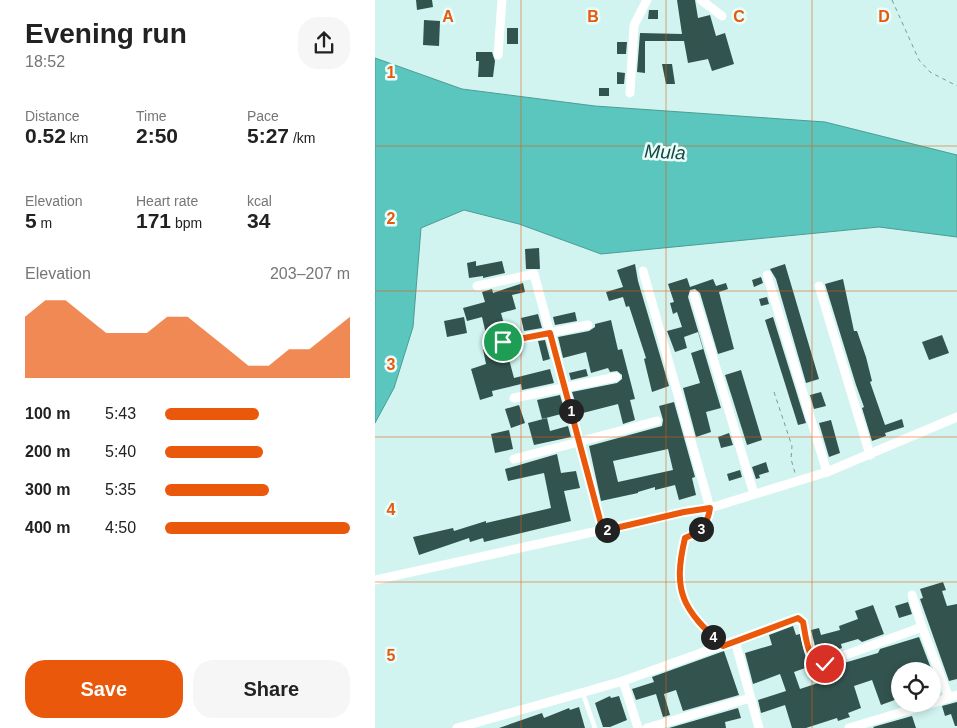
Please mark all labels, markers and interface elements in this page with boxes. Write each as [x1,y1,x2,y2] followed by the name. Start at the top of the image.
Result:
[442,8,454,25] text: A
[587,8,599,25] text: B
[733,8,745,25] text: C
[878,8,890,25] text: D
[298,17,350,69] button: share
[25,18,187,49] text: Evening run
[25,53,65,70] text: 18:52
[387,64,396,81] text: 1
[25,108,79,124] text: Distance
[136,108,167,124] text: Time
[247,108,279,124] text: Pace
[25,124,66,147] text: 0.52
[136,124,178,147] text: 2:50
[247,124,289,147] text: 5:27
[66,130,88,146] text: km
[289,130,315,146] text: /km
[644,140,686,164] water label: Mula
[25,193,83,209] text: Elevation
[136,193,198,209] text: Heart rate
[247,193,272,209] text: kcal
[25,209,37,232] text: 5
[136,209,171,232] text: 171
[247,209,270,232] text: 34
[387,210,396,227] text: 2
[37,215,52,231] text: m
[171,215,202,231] text: bpm
[25,265,91,282] text: Elevation
[270,265,350,282] text: 203–207 m
[482,321,524,363] pin
[489,328,517,356] icon: arrive
[387,356,396,373] text: 3
[559,398,583,424] pin: 1
[568,403,575,419] text: 1
[25,405,70,422] text: 100 m
[105,405,136,422] text: 5:43
[25,443,70,460] text: 200 m
[105,443,136,460] text: 5:40
[25,481,70,498] text: 300 m
[105,481,136,498] text: 5:35
[387,501,396,518] text: 4
[689,516,713,542] pin: 3
[595,518,619,542] pin: 2
[25,519,70,536] text: 400 m
[105,519,136,536] text: 4:50
[698,521,705,537] text: 3
[604,522,611,538] text: 2
[701,624,725,650] pin: 4
[710,629,717,645] text: 4
[804,643,846,685] pin
[387,647,396,664] text: 5
[811,650,839,678] icon: check
[25,660,183,718] button: Save
[193,660,350,718] button: Share
[891,662,941,712] map controls
[891,662,941,712] button: locate

